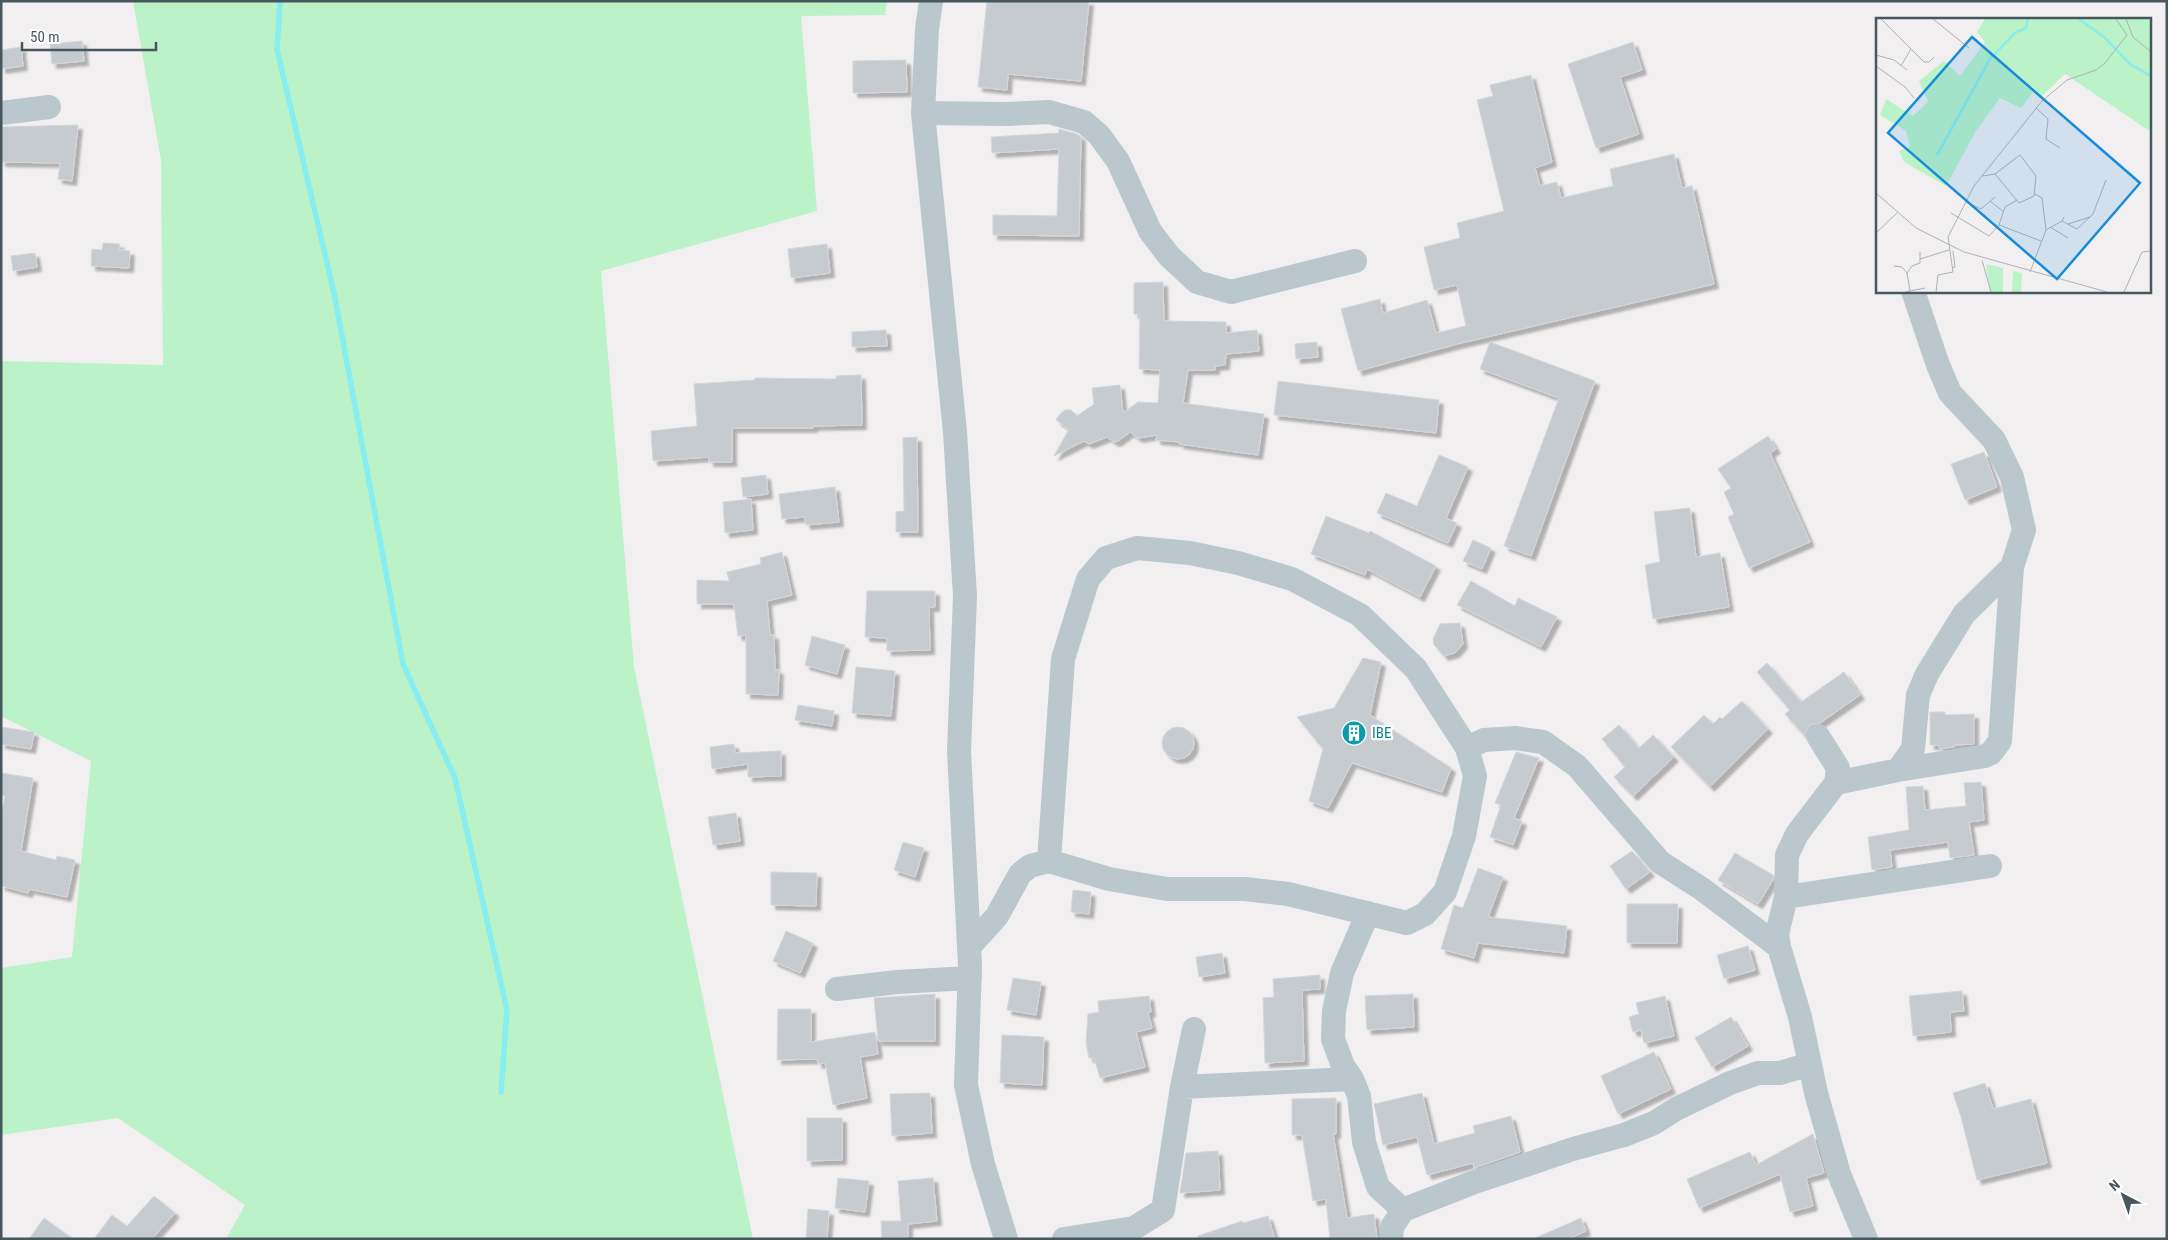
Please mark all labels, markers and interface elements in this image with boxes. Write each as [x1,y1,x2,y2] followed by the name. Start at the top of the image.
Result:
[1876,18,2150,292] inset map
[22,20,156,52] scale bar
[30,28,60,46] text: 50 m
[1341,720,1367,746] building icon: IBE
[1372,724,1391,742] place label: IBE
[2098,1170,2148,1220] north arrow
[2106,1176,2123,1194] text: N

